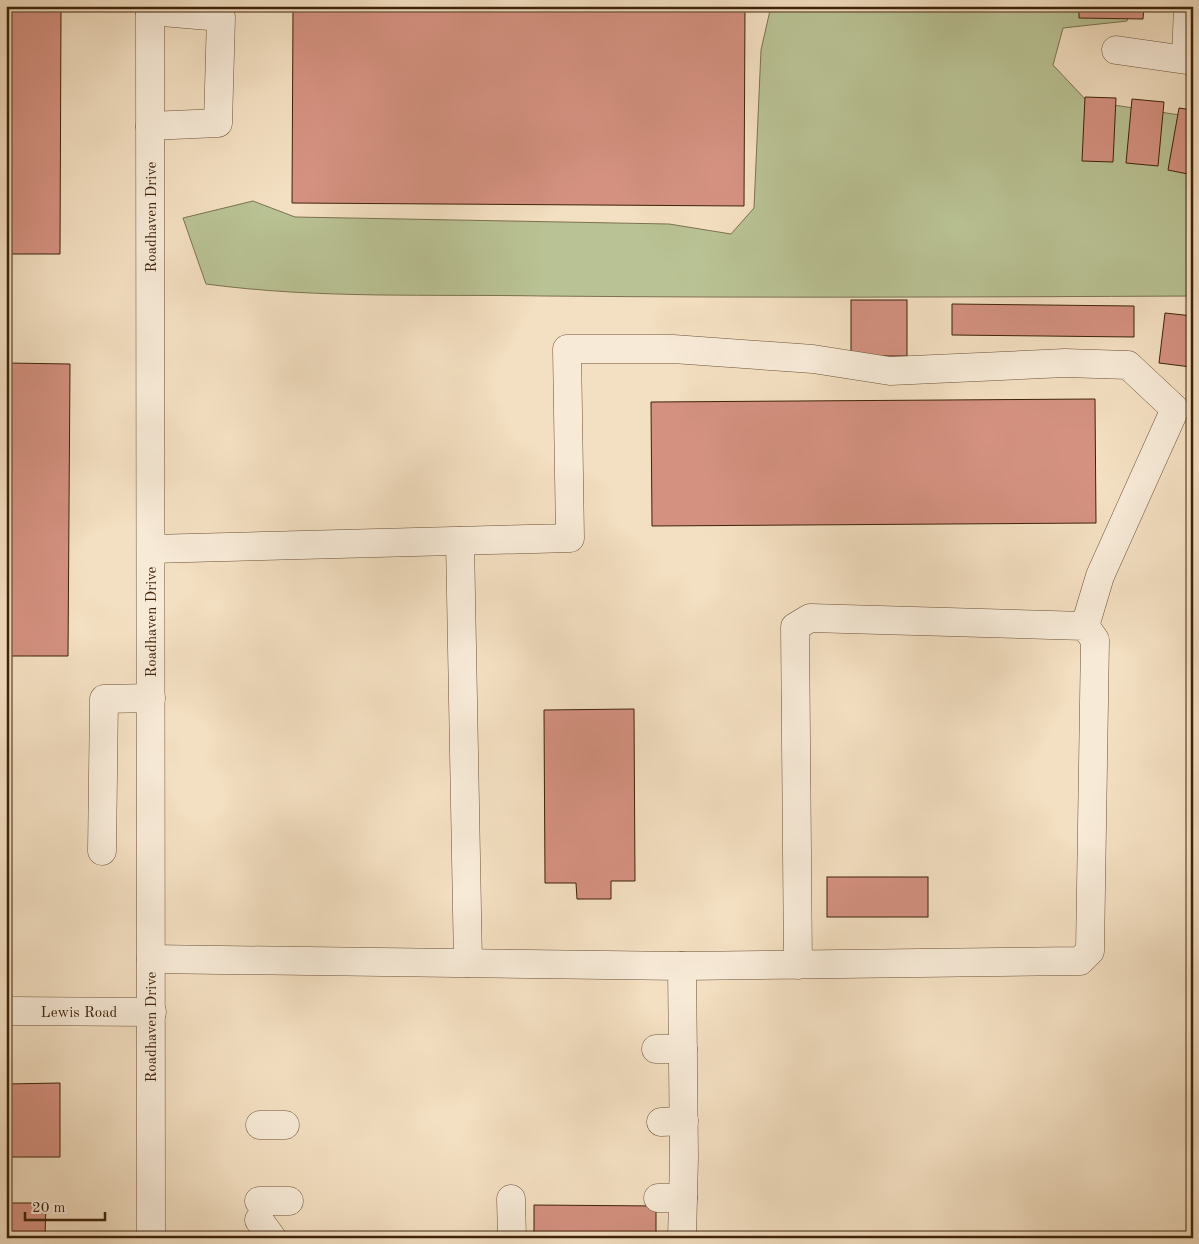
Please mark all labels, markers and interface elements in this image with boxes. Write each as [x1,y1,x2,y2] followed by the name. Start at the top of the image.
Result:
[145,161,160,272] street label: Roadhaven Drive
[145,566,160,677] street label: Roadhaven Drive
[145,971,160,1082] street label: Roadhaven Drive
[41,1006,118,1021] street label: Lewis Road
[25,1189,105,1221] scale bar
[32,1201,66,1216] text: 20 m

